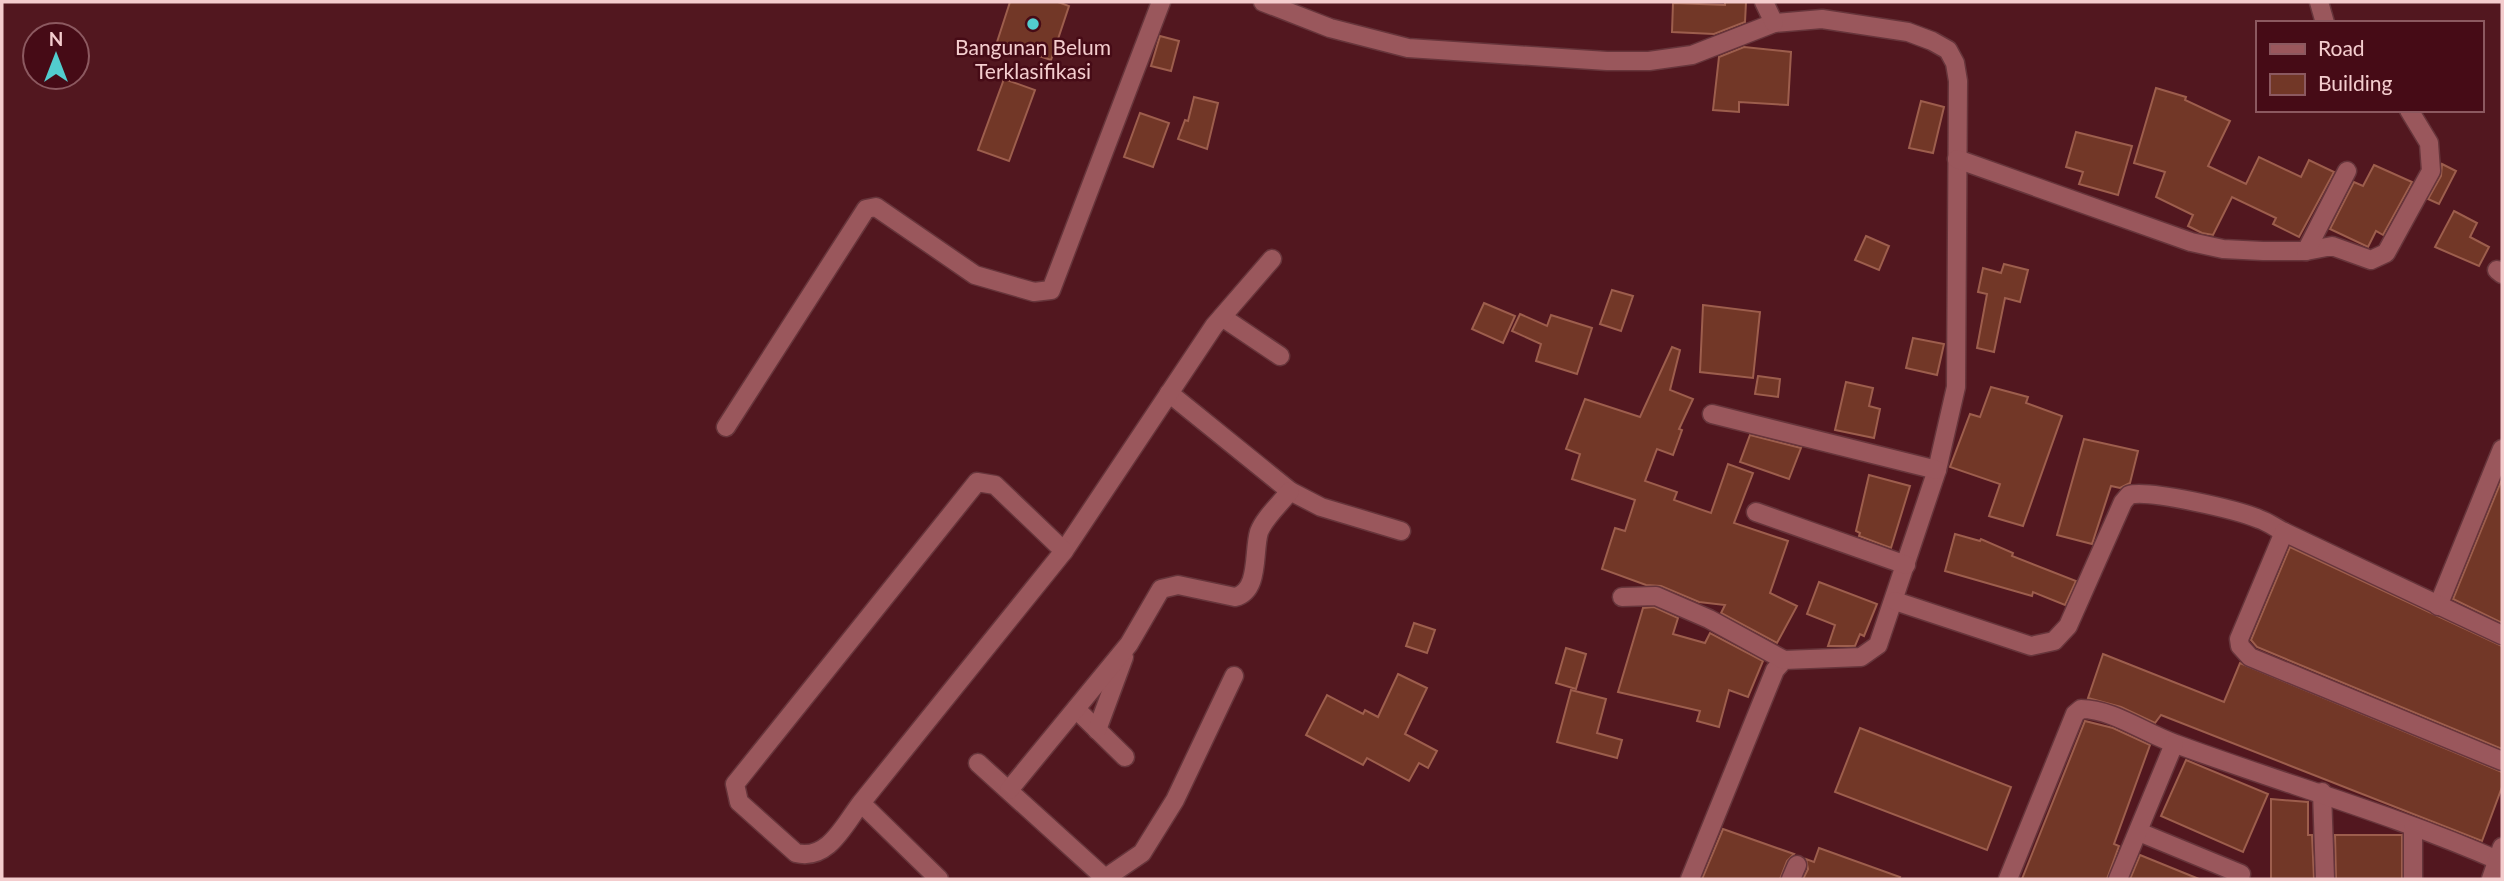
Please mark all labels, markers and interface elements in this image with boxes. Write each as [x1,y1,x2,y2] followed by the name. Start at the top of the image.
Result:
[1025,16,1041,32] marker: Bangunan Belum Terklasifikasi
[21,21,91,91] north arrow
[2256,21,2483,112] legend
[49,27,63,50] text: N
[955,34,1111,83] place label: Bangunan Belum Terklasifikasi
[2318,35,2365,60] text: Road
[2318,70,2393,95] text: Building

